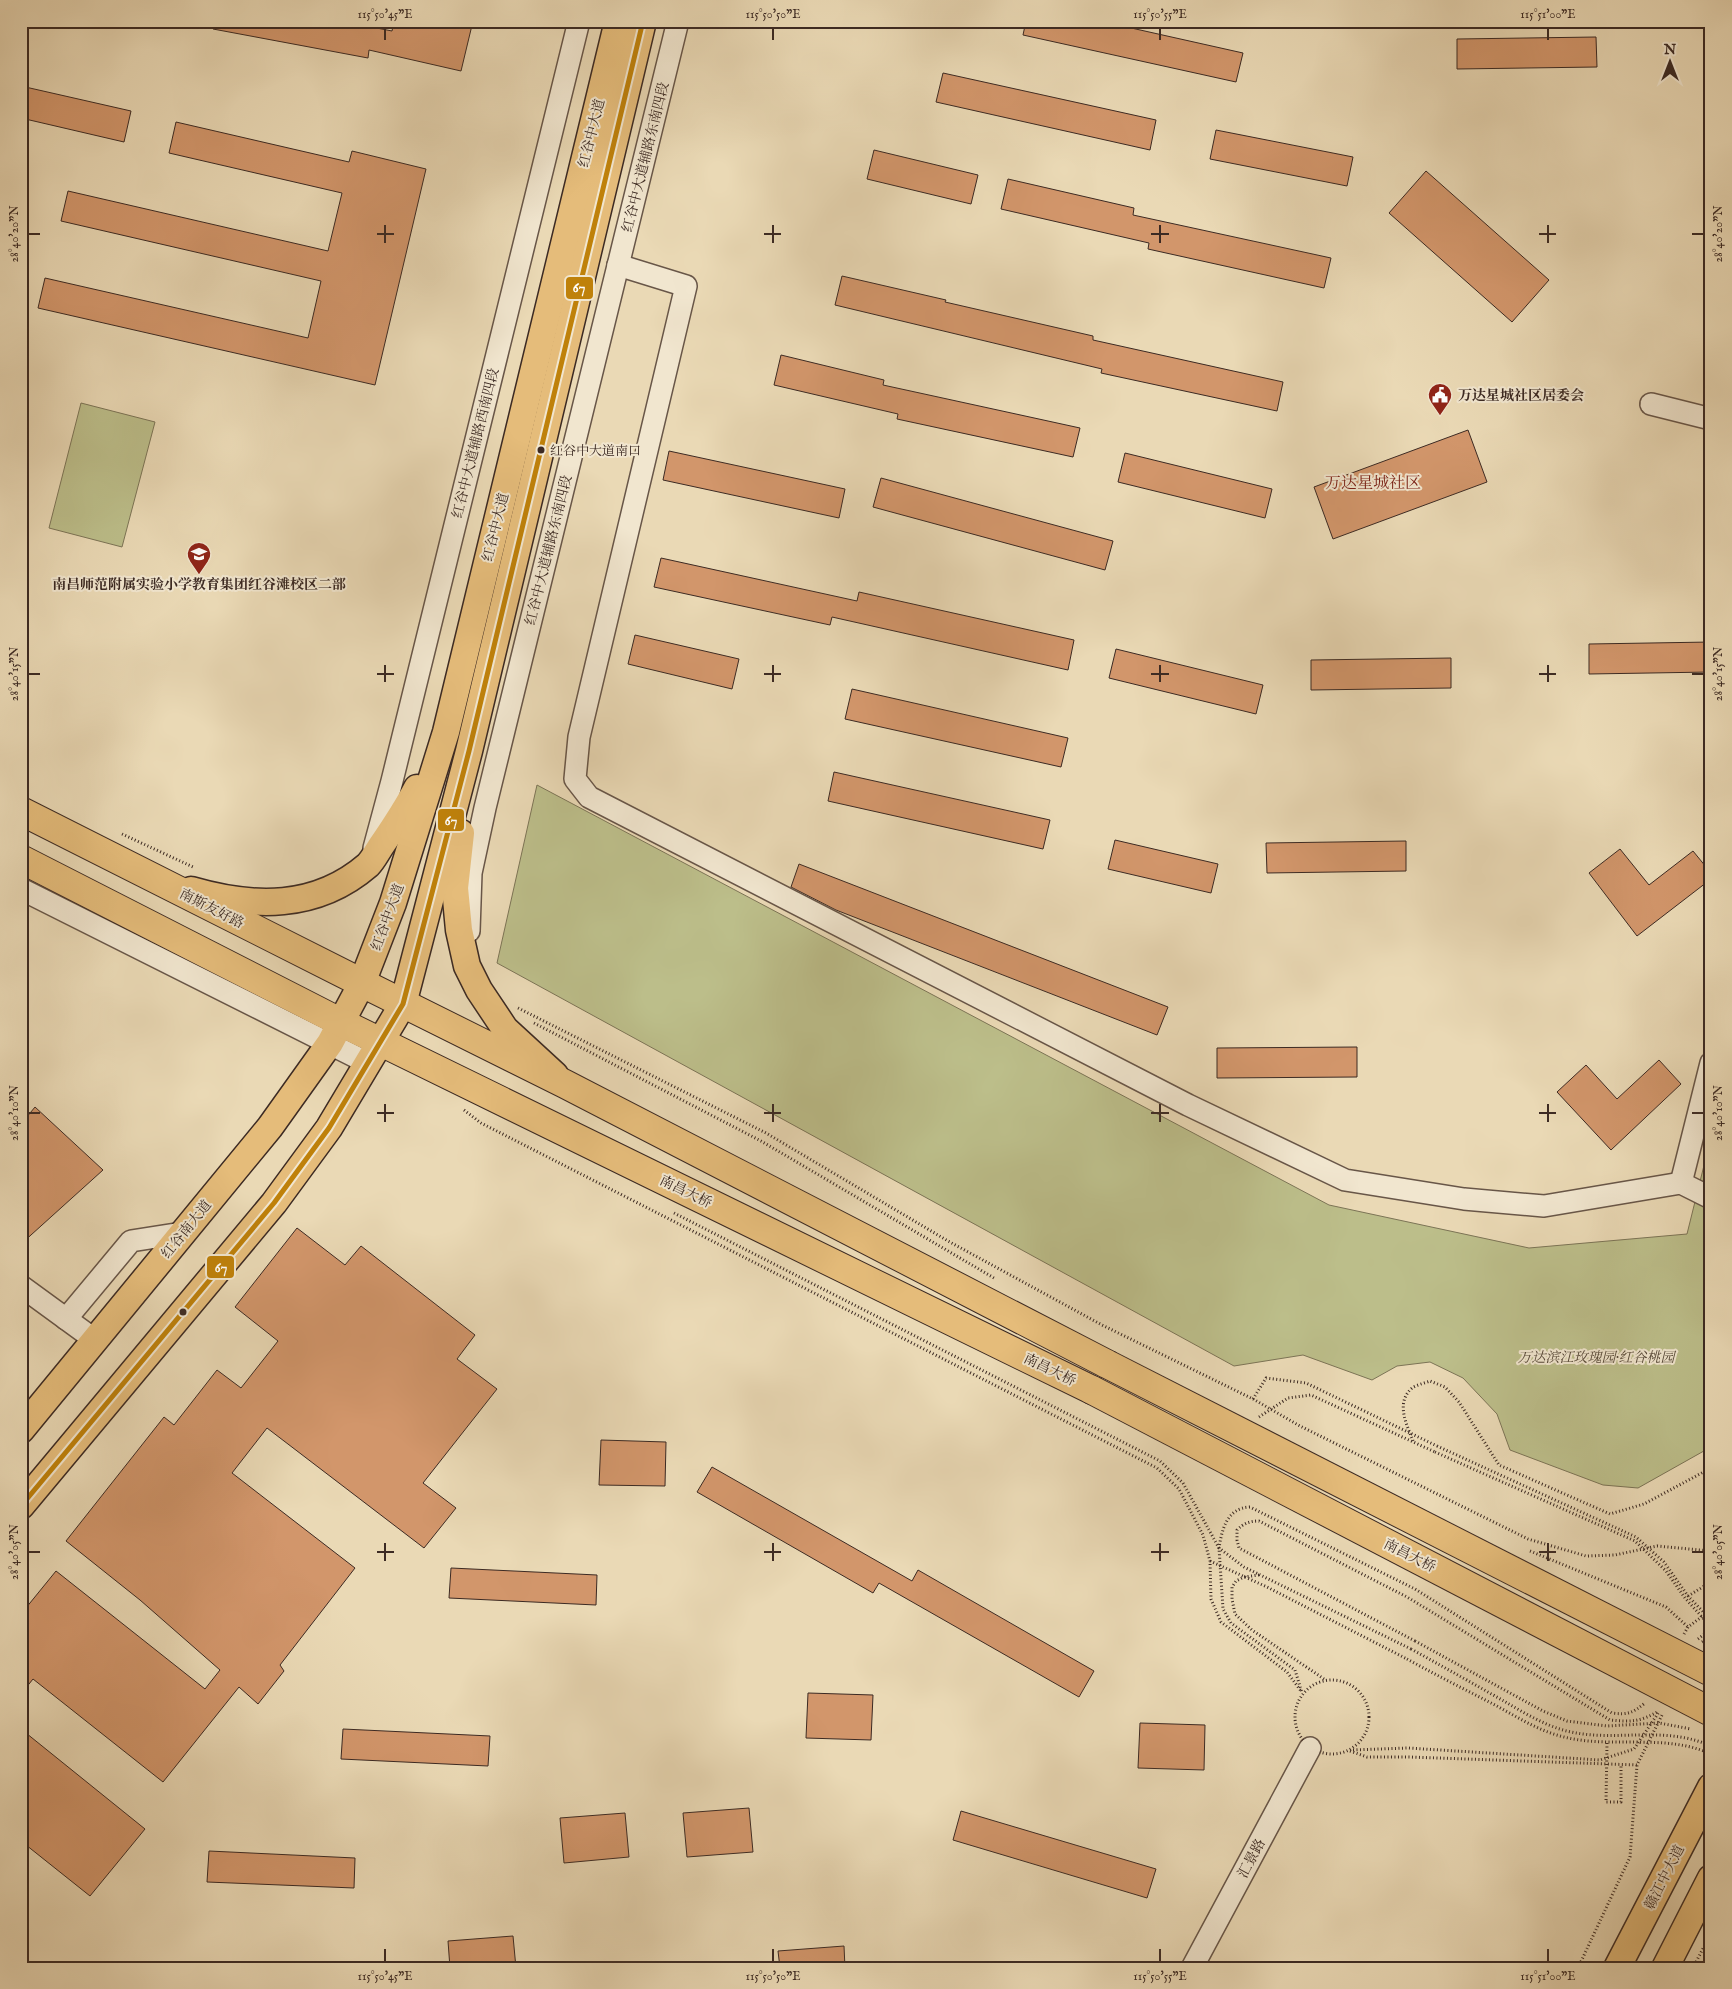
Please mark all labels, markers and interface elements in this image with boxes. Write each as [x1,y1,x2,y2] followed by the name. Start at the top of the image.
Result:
[357,7,413,22] text: 115°50'45"E
[745,7,801,22] text: 115°50'50"E
[1133,7,1187,22] text: 115°50'55"E
[1520,7,1576,22] text: 115°51'00"E
[1644,38,1694,88] north arrow
[1663,41,1676,59] text: N
[619,80,673,234] street label: 红谷中大道辅路东南四段
[575,97,609,169] street label: 红谷中大道
[7,205,22,263] text: 28°40'20"N
[1711,205,1726,263] text: 28°40'20"N
[565,276,594,300] line badge: 67
[573,279,586,297] text: 67
[449,366,503,520] street label: 红谷中大道辅路西南四段
[1427,382,1453,416] public building icon: 万达星城社区居委会
[1458,387,1584,405] place label: 万达星城社区居委会
[550,443,641,460] place label: 红谷中大道南口
[536,445,546,455] marker: 红谷中大道南口
[522,473,576,627] street label: 红谷中大道辅路东南四段
[1325,474,1421,494] district label: 万达星城社区
[479,491,513,563] street label: 红谷中大道
[186,541,212,575] school or university icon: 南昌师范附属实验小学教育集团红谷滩校区二部
[52,576,346,594] place label: 南昌师范附属实验小学教育集团红谷滩校区二部
[7,646,22,701] text: 28°40'15"N
[1711,646,1726,701] text: 28°40'15"N
[437,808,465,832] line badge: 67
[445,812,458,830] text: 67
[368,881,408,953] street label: 红谷中大道
[176,885,247,933] street label: 南斯友好路
[7,1084,22,1141] text: 28°40'10"N
[1711,1084,1726,1141] text: 28°40'10"N
[656,1172,715,1212] street label: 南昌大桥
[158,1197,216,1262] street label: 红谷南大道
[206,1255,235,1279] line badge: 67
[215,1259,228,1277] text: 67
[178,1307,188,1317] unlabelled marker
[1517,1349,1677,1367] park label: 万达滨江玫瑰园·红谷桃园
[1020,1350,1079,1390] street label: 南昌大桥
[7,1523,22,1580] text: 28°40'05"N
[1711,1523,1726,1580] text: 28°40'05"N
[1381,1535,1439,1577] street label: 南昌大桥
[1234,1836,1270,1881] street label: 汇景路
[1641,1842,1689,1913] street label: 赣江中大道
[357,1969,413,1984] text: 115°50'45"E
[745,1969,801,1984] text: 115°50'50"E
[1133,1969,1187,1984] text: 115°50'55"E
[1520,1969,1576,1984] text: 115°51'00"E

